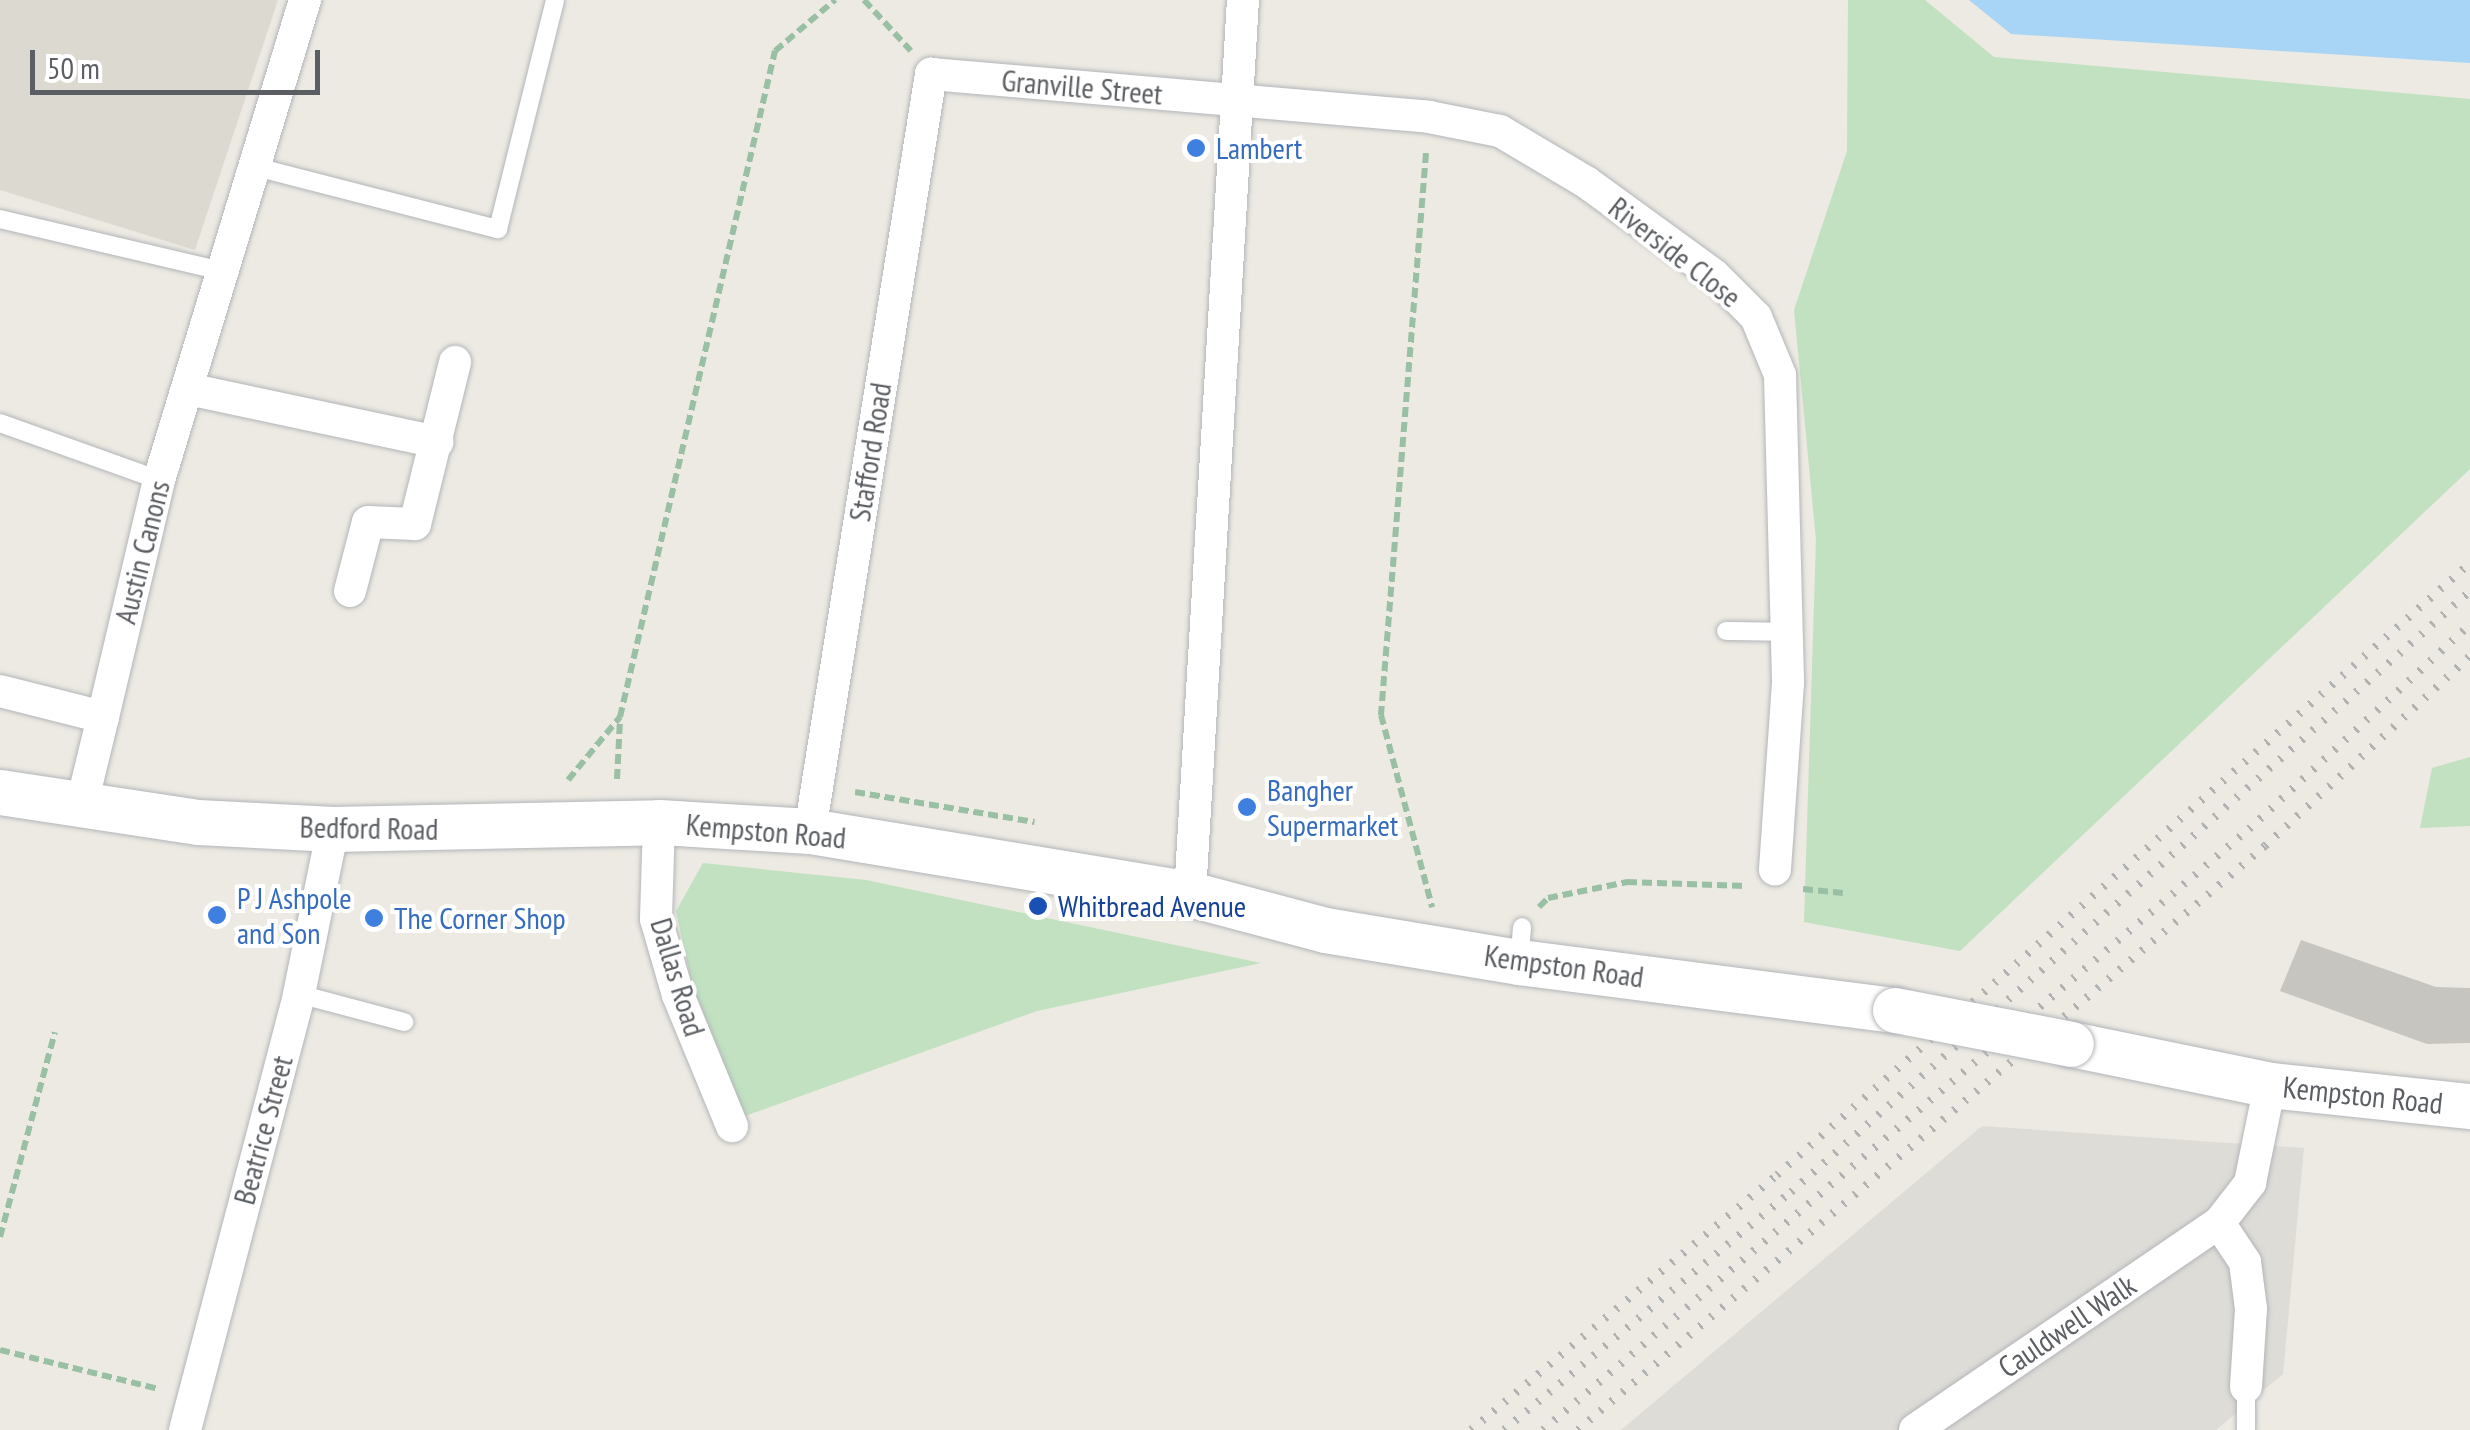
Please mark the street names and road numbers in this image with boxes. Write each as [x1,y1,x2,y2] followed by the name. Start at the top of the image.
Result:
[1000,62,1164,112] street label: Granville Street
[1602,189,1748,315] street label: Riverside Close
[841,380,899,524] street label: Stafford Road
[107,477,177,627] street label: Austin Canons
[685,806,847,856] street label: Kempston Road
[299,809,439,847] street label: Bedford Road
[643,914,713,1040] street label: Dallas Road
[1482,937,1646,995] street label: Kempston Road
[226,1052,300,1208] street label: Beatrice Street
[2281,1069,2445,1121] street label: Kempston Road
[1991,1267,2143,1385] street label: Cauldwell Walk

